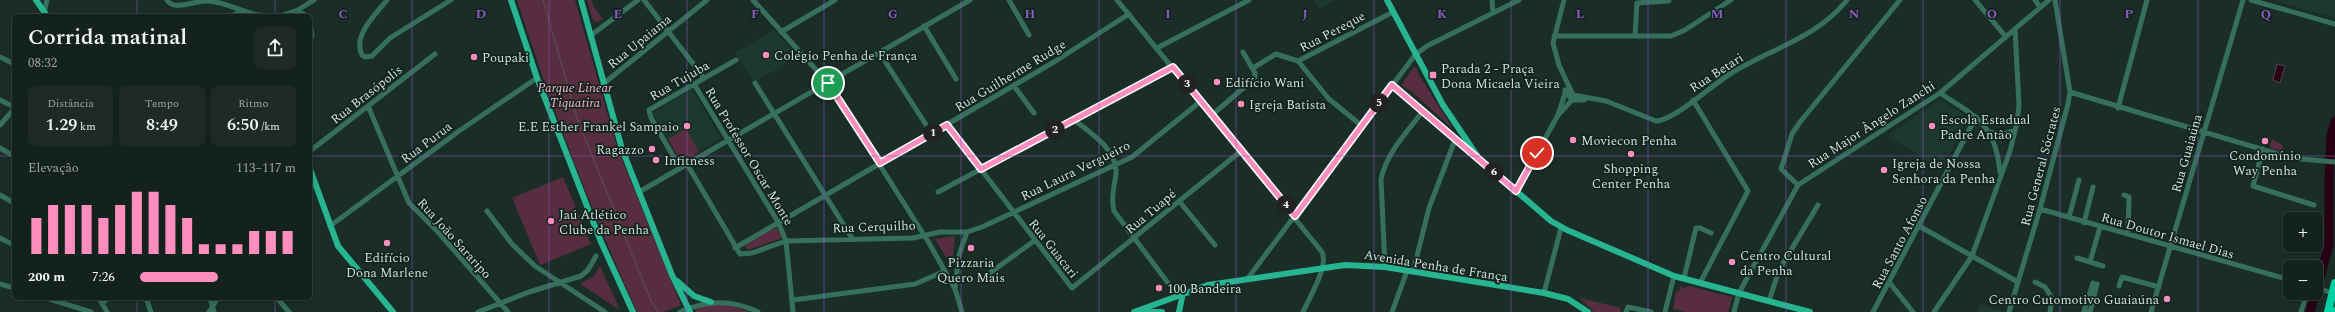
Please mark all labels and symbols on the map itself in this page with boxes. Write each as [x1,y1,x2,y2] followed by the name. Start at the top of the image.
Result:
[338,4,348,24] text: C
[476,4,486,24] text: D
[614,4,623,24] text: E
[751,4,759,24] text: F
[888,4,898,24] text: G
[1025,4,1036,24] text: H
[1165,4,1171,24] text: I
[1302,4,1308,24] text: J
[1437,4,1447,24] text: K
[1576,4,1584,24] text: L
[1711,4,1724,24] text: M
[1849,4,1860,24] text: N
[1987,4,1997,24] text: O
[2125,4,2134,24] text: P
[2261,4,2272,24] text: Q
[1296,6,1369,58] street label: Rua Pereque
[603,9,677,74] street label: Rua Upaiama
[951,35,1070,117] street label: Rua Guilherme Rudge
[774,46,918,66] place label: Colégio Penha de França
[482,48,529,68] place label: Poupaki
[1686,48,1747,98] street label: Rua Betari
[761,50,771,60] marker: Colégio Penha de França
[469,52,479,62] marker: Poupaki
[646,55,714,106] street label: Rua Tujuba
[1441,59,1560,94] place label: Parada 2 - Praça Dona Micaela Vieira
[326,60,407,129] street label: Rua Brasópolis
[811,66,845,100] pin
[1428,70,1438,80] marker: Parada 2 - Praça Dona Micaela Vieira
[1225,73,1304,93] place label: Edifício Wani
[1177,74,1197,94] pin: 3
[1804,76,1939,174] street label: Rua Major Ângelo Zanchi
[1212,77,1222,87] marker: Edifício Wani
[537,78,613,113] park label: Parque Linear Tiquatira
[700,84,798,229] street label: Rua Professor Oscar Monte
[1369,93,1389,113] pin: 5
[1249,95,1327,115] place label: Igreja Batista
[1236,99,1246,109] marker: Igreja Batista
[2015,104,2067,228] street label: Rua General Sócrates
[1940,110,2031,145] place label: Escola Estadual Padre Antão
[2166,111,2208,195] street label: Rua Guaiaúna
[397,116,457,169] street label: Rua Purua
[518,117,679,137] place label: E.E Esther Frankel Sampaio
[1045,120,1065,140] pin: 2
[682,121,692,131] marker: E.E Esther Frankel Sampaio
[1927,121,1937,131] marker: Escola Estadual Padre Antão
[923,123,943,143] pin: 1
[1581,131,1678,151] place label: Moviecon Penha
[1568,135,1578,145] marker: Moviecon Penha
[1017,136,1134,206] street label: Rua Laura Vergueiro
[1520,136,1554,170] pin
[2260,136,2270,146] marker: Condomínio Way Penha
[596,140,644,160] place label: Ragazzo
[647,144,657,154] marker: Ragazzo
[2229,146,2301,181] place label: Condomínio Way Penha
[1626,149,1636,159] marker: Shopping Center Penha
[664,151,715,171] place label: Infitness
[1892,154,1996,189] place label: Igreja de Nossa Senhora da Penha
[651,155,661,165] marker: Infitness
[1592,159,1671,194] place label: Shopping Center Penha
[1484,162,1504,182] pin: 6
[1879,165,1889,175] marker: Igreja de Nossa Senhora da Penha
[1121,184,1181,239] street label: Rua Tuapé
[1867,192,1933,292] street label: Rua Santo Afonso
[412,194,496,284] street label: Rua João Sararipo
[1276,195,1296,215] pin: 4
[559,205,650,240] place label: Jaú Atlético Clube da Penha
[2099,207,2237,265] street label: Rua Doutor Ismael Dias
[1023,215,1083,283] street label: Rua Guacari
[546,216,556,226] marker: Jaú Atlético Clube da Penha
[832,216,916,238] street label: Rua Cerquilho
[382,238,392,248] marker: Edifício Dona Marlene
[966,243,976,253] marker: Pizzaria Quero Mais
[1362,245,1510,287] street label: Avenida Penha de França
[1740,246,1831,281] place label: Centro Cultural da Penha
[346,248,428,283] place label: Edifício Dona Marlene
[937,253,1005,288] place label: Pizzaria Quero Mais
[1727,257,1737,267] marker: Centro Cultural da Penha
[1167,279,1242,299] place label: 100 Bandeira
[1154,283,1164,293] marker: 100 Bandeira
[1989,290,2160,310] place label: Centro Cutomotivo Guaiaúna
[2162,294,2172,304] marker: Centro Cutomotivo Guaiaúna

